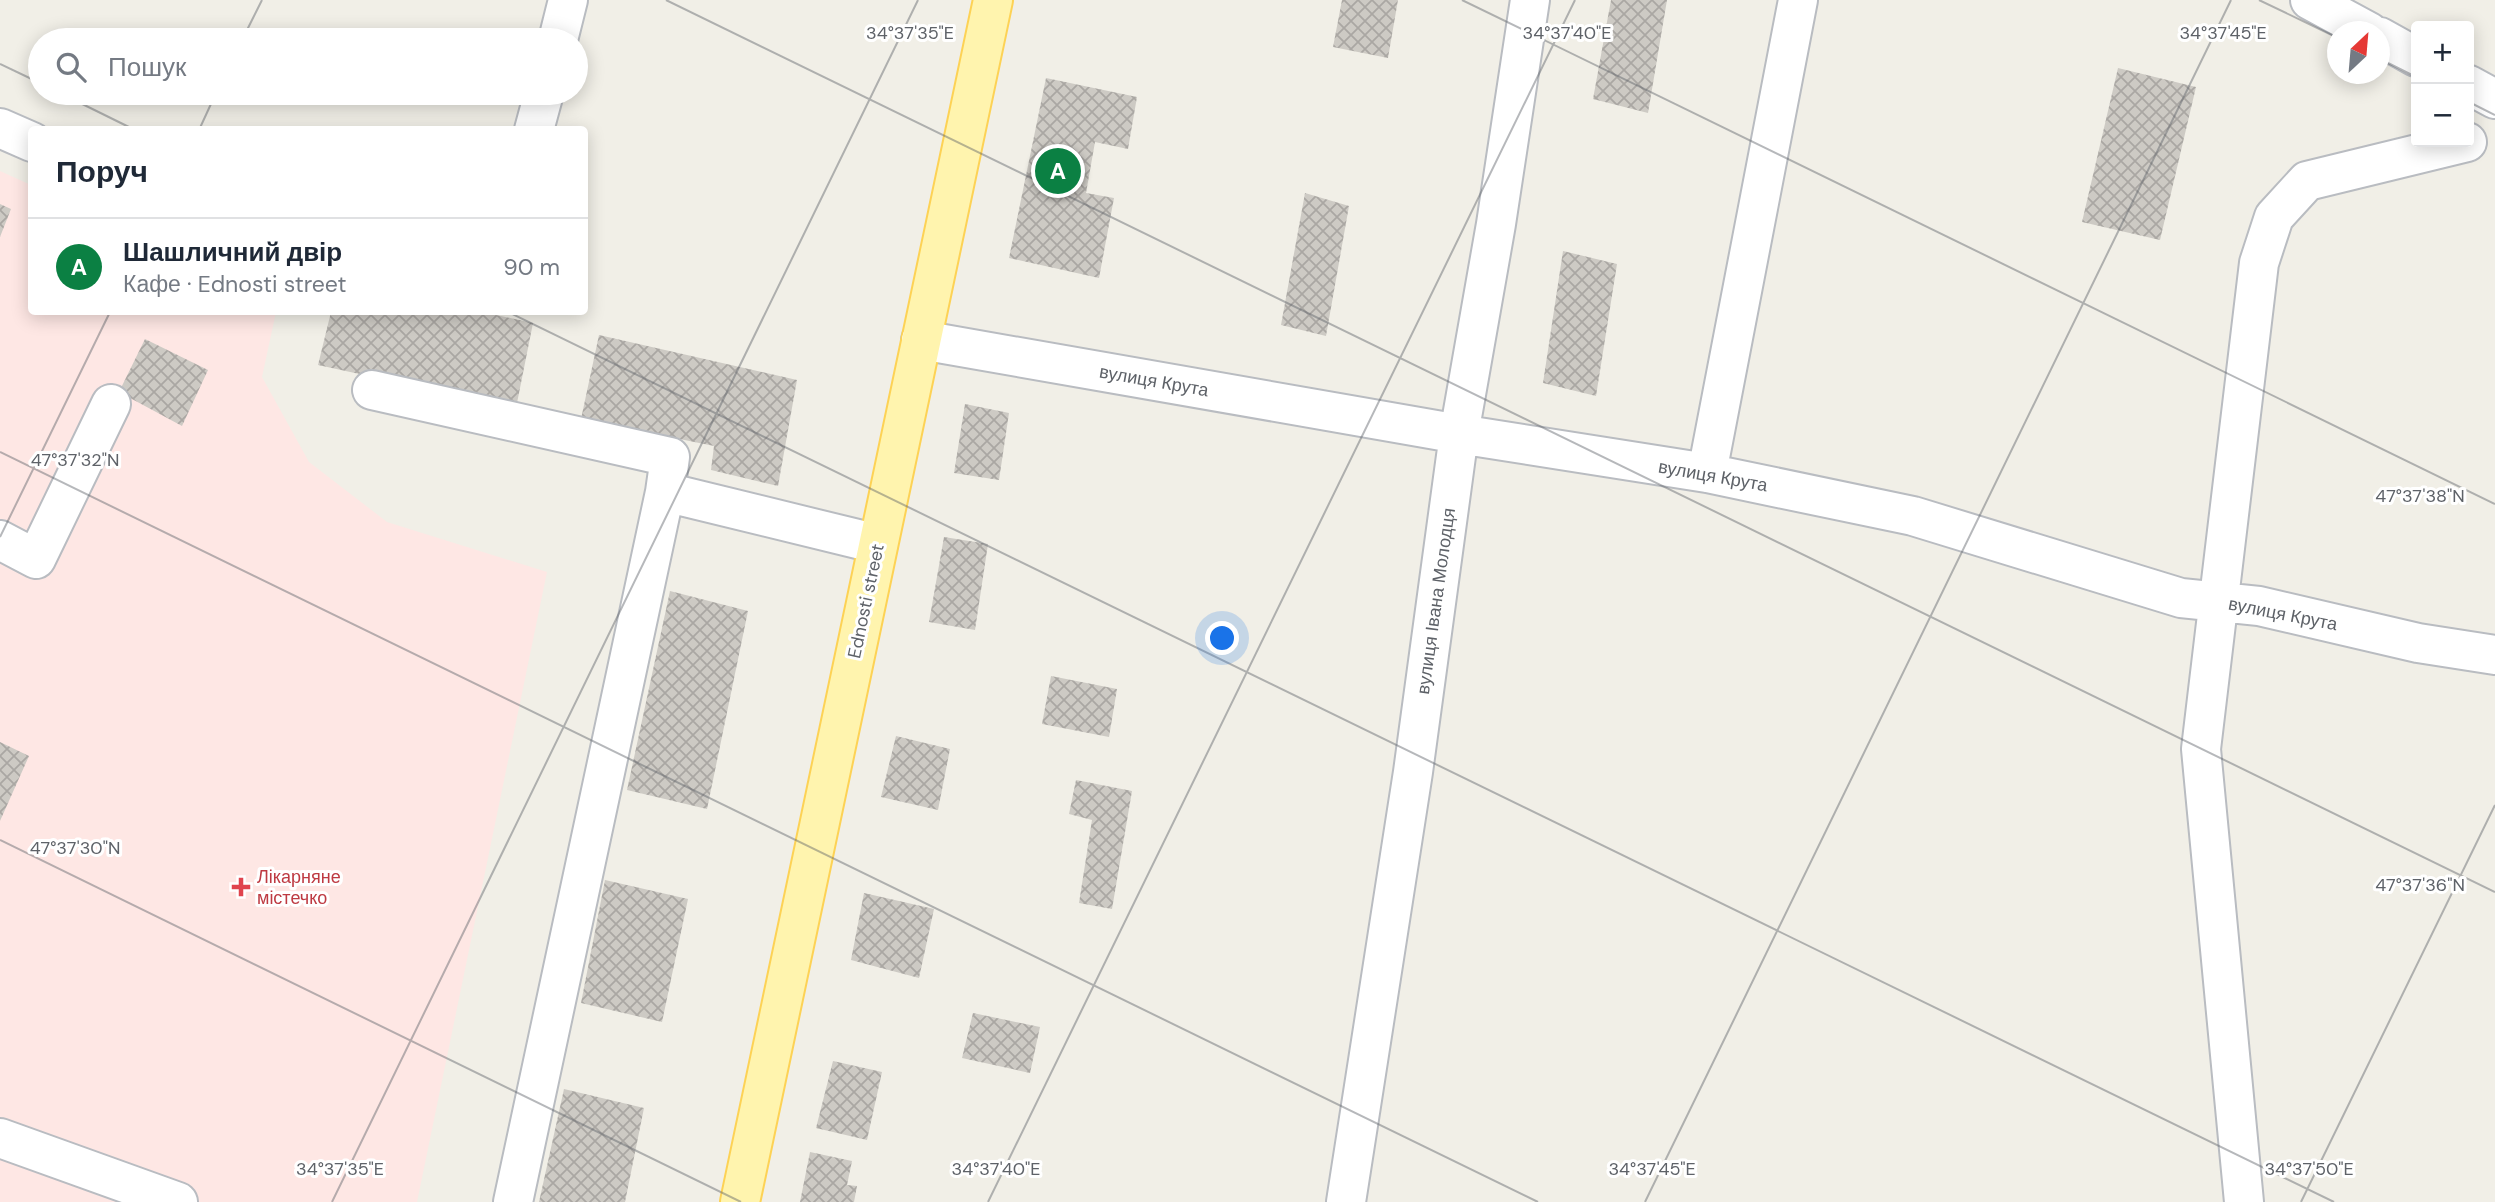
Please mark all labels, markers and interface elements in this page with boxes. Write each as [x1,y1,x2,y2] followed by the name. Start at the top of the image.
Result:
[866,21,954,45] text: 34°37'35"E
[1523,21,1611,45] text: 34°37'40"E
[2179,21,2267,45] text: 34°37'45"E
[2327,21,2390,84] north arrow
[2411,21,2474,147] map controls
[2411,21,2474,84] button: +
[28,28,588,105] search box
[52,48,90,86] icon: search
[108,50,186,84] text: Пошук
[2411,84,2474,147] button: −
[1035,145,1081,197] pin: A
[56,152,148,191] text: Поруч
[123,235,342,269] text: Шашличний двір
[71,252,87,282] text: A
[503,252,560,282] text: 90 m
[123,269,347,299] text: Кафе · Ednosti street
[1097,360,1211,403] street label: вулиця Крута
[31,448,119,472] text: 47°37'32"N
[1656,455,1770,498] street label: вулиця Крута
[2375,484,2465,508] text: 47°37'38"N
[1411,506,1461,696] street label: вулиця Івана Молодця
[842,542,890,660] street label: Ednosti street
[2226,592,2341,637] street label: вулиця Крута
[1205,621,1239,655] your location
[30,836,120,860] text: 47°37'30"N
[257,865,341,910] place label: Лікарняне містечко
[2375,873,2465,897] text: 47°37'36"N
[231,877,251,897] marker: Лікарняне містечко
[296,1157,384,1181] text: 34°37'35"E
[952,1157,1040,1181] text: 34°37'40"E
[1608,1157,1696,1181] text: 34°37'45"E
[2264,1157,2354,1181] text: 34°37'50"E

